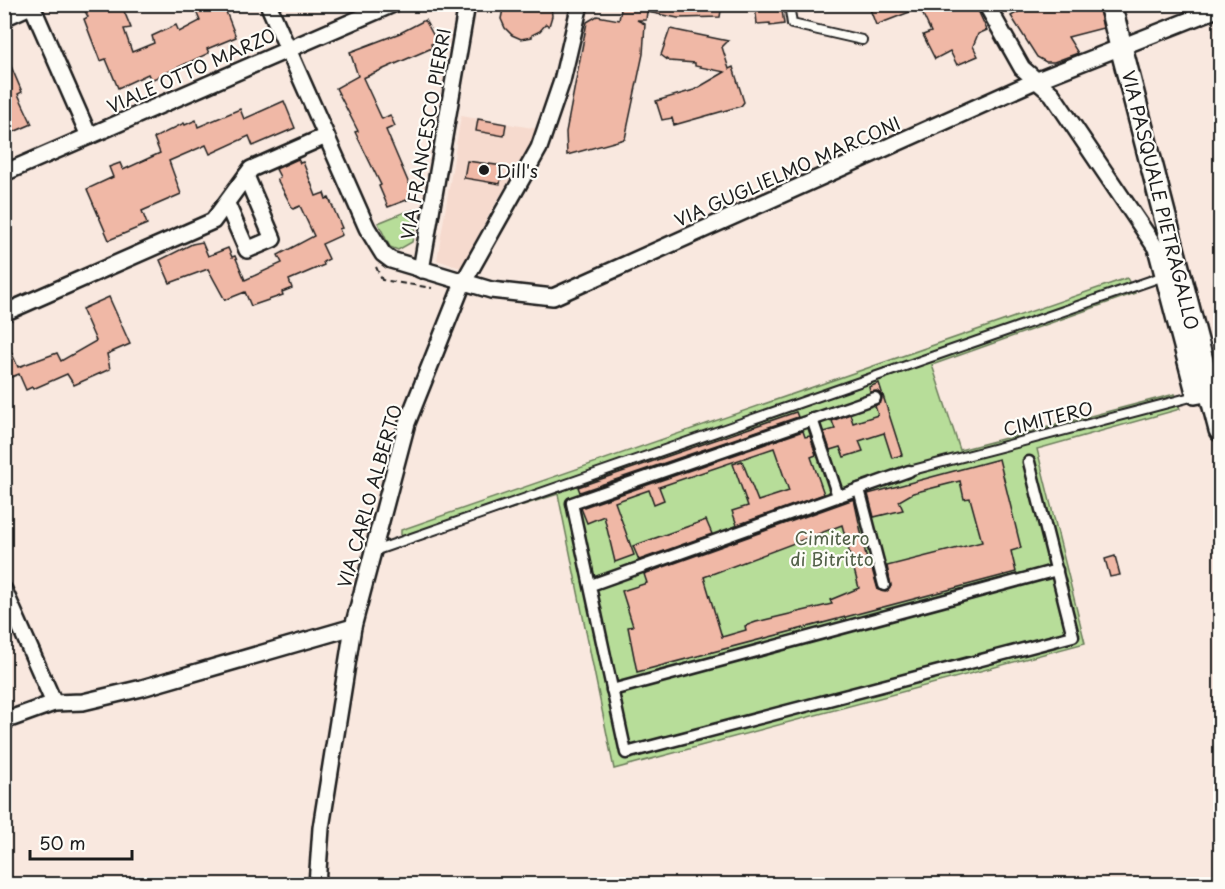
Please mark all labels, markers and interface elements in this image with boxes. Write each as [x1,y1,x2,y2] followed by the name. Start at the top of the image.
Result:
[102,21,280,119] street label: VIALE OTTO MARZO
[393,26,457,242] street label: VIA FRANCESCO PIERRI
[1116,67,1206,333] street label: VIA PASQUALE PIETRAGALLO
[670,109,904,233] street label: VIA GUGLIELMO MARCONI
[496,157,538,184] place label: Dill's
[477,163,491,177] marker: Dill's
[1000,394,1096,442] street label: CIMITERO
[330,401,408,591] street label: VIA CARLO ALBERTO
[790,524,874,572] park label: Cimitero di Bitritto
[30,823,132,861] scale bar
[39,829,86,856] text: 50 m

